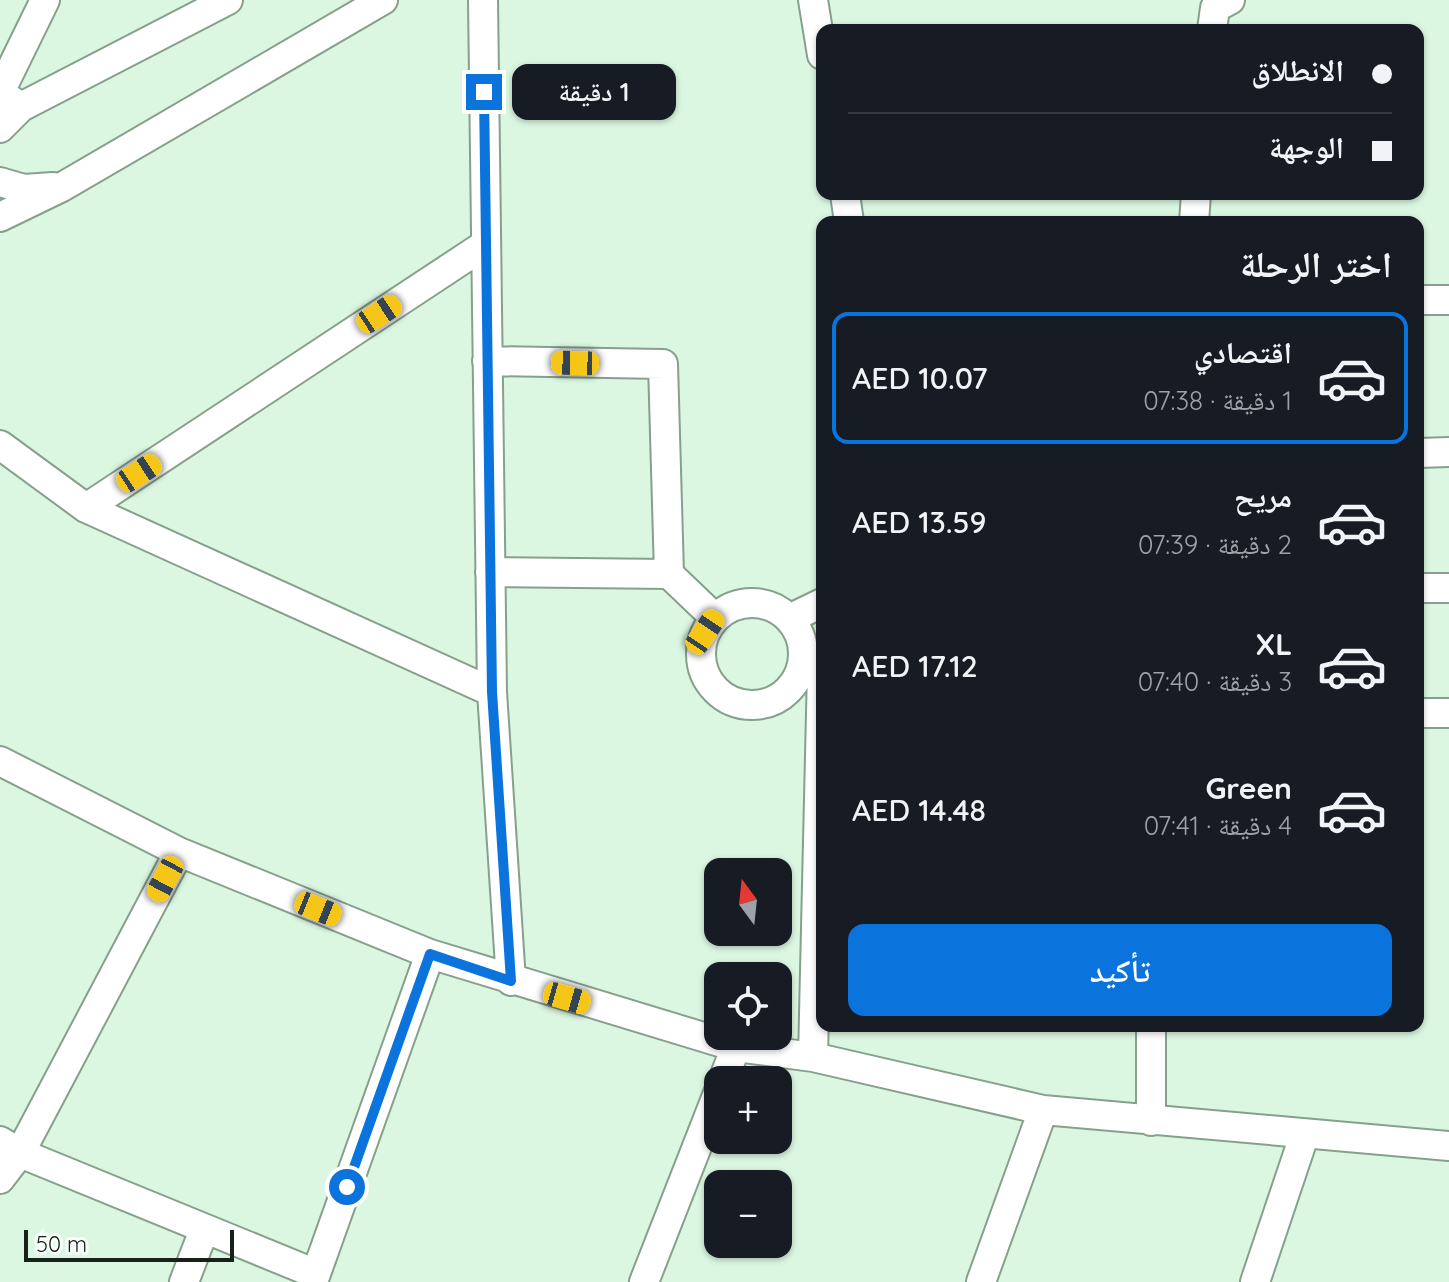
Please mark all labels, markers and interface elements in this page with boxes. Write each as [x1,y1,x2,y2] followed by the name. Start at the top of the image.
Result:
[1251,51,1344,89] text: الانطلاق
[512,64,676,120] callout: 1 دقيقة
[466,74,502,110] route end
[558,75,630,108] text: 1 دقيقة
[1269,128,1344,166] text: الوجهة
[1240,241,1392,286] text: اختر الرحلة
[352,291,406,337] car
[1194,333,1292,371] text: اقتصادي
[1316,342,1388,414] icon: car
[551,351,599,375] car
[852,359,988,397] text: AED 10.07
[1143,384,1292,417] text: 1 دقيقة · 07:38
[112,450,166,496] car
[1234,477,1292,515] text: مريح
[1316,486,1388,558] icon: car
[852,503,986,541] text: AED 13.59
[1138,528,1292,561] text: 2 دقيقة · 07:39
[682,605,728,659] car
[1255,625,1292,663] text: XL
[1316,630,1388,702] icon: car
[852,647,978,685] text: AED 17.12
[1138,665,1292,698] text: 3 دقيقة · 07:40
[1205,769,1292,807] text: Green
[1316,774,1388,846] icon: car
[852,791,986,829] text: AED 14.48
[1144,809,1292,842] text: 4 دقيقة · 07:41
[143,852,187,906] car
[704,858,792,946] north arrow
[704,858,792,1258] map controls
[291,889,345,929] car
[848,924,1392,1016] button: تأكيد
[704,962,792,1050] button: locate
[541,980,593,1016] car
[704,1066,792,1154] button: +
[329,1169,365,1205] route start
[704,1170,792,1258] button: −
[24,1226,234,1262] scale bar
[36,1230,87,1258] text: 50 m

